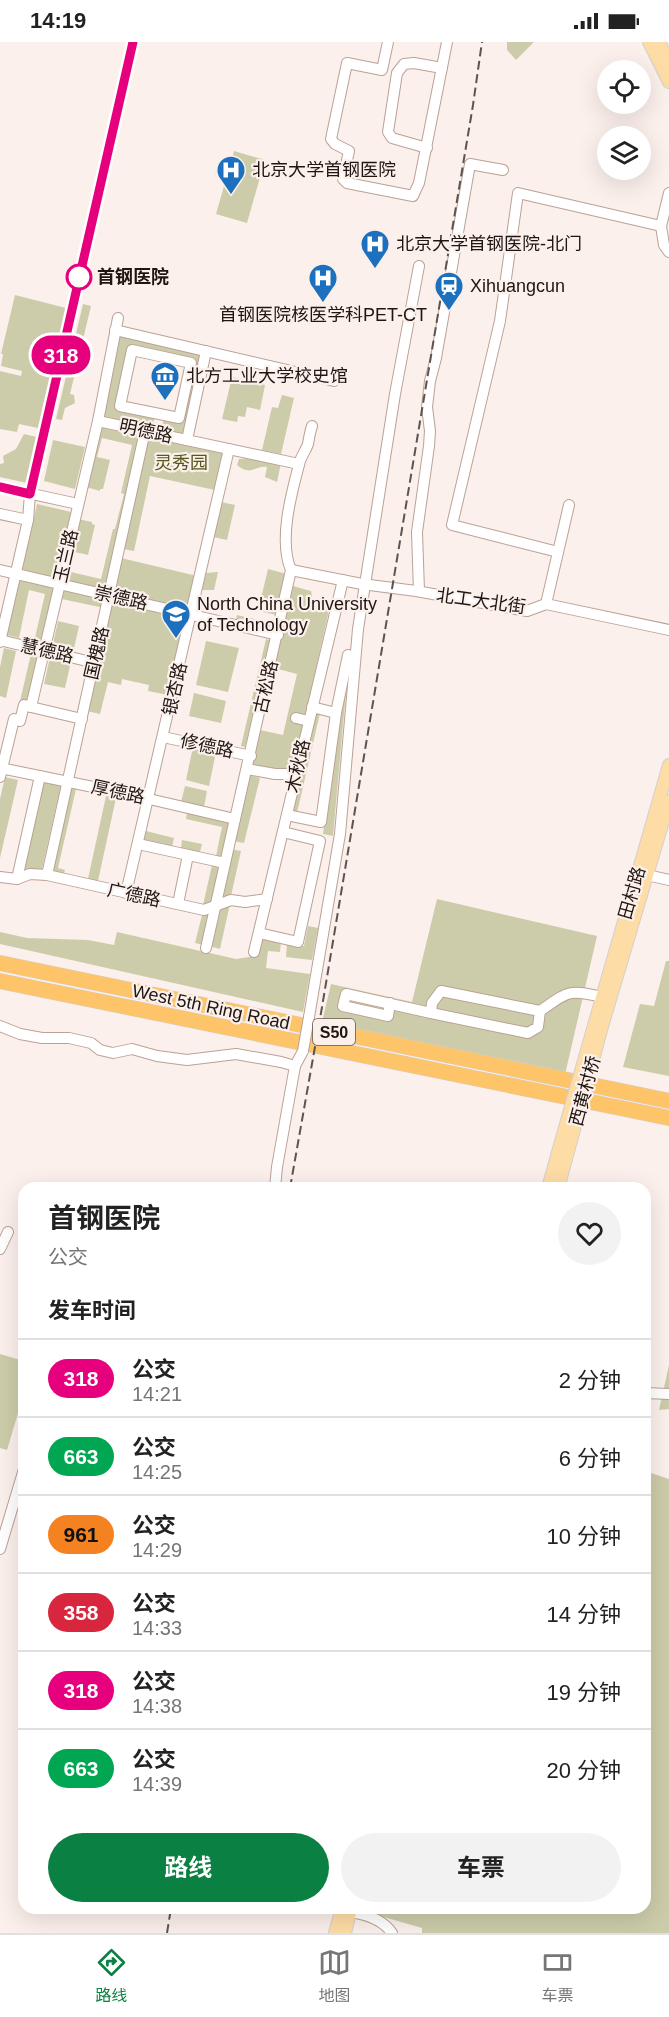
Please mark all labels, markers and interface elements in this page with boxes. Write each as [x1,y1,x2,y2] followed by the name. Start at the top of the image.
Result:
[30,8,86,33] text: 14:19
[597,60,651,180] map controls
[597,60,651,114] button: locate
[597,126,651,180] button: layers
[215,154,247,196] hospital icon: 北京大学首钢医院
[252,160,396,180] place label: 北京大学首钢医院
[359,228,391,270] hospital icon: 北京大学首钢医院-北门
[396,234,582,254] place label: 北京大学首钢医院-北门
[307,262,339,304] hospital icon: 首钢医院核医学科PET-CT
[66,264,92,290] marker: 首钢医院
[97,267,169,287] place label: 首钢医院
[433,270,465,312] station icon: Xihuangcun
[470,276,565,296] place label: Xihuangcun
[219,305,427,325] place label: 首钢医院核医学科PET-CT
[26,336,95,374] line badge: 318
[43,344,79,367] text: 318
[149,360,181,402] museum icon: 北方工业大学校史馆
[186,366,348,386] place label: 北方工业大学校史馆
[118,416,174,446] street label: 明德路
[154,453,208,473] park label: 灵秀园
[50,527,82,585] street label: 玉兰路
[92,582,150,614] street label: 崇德路
[435,585,527,617] street label: 北工大北街
[197,594,377,635] place label: North China University of Technology
[160,598,192,640] school or university icon: North China University of Technology
[81,624,113,682] street label: 国槐路
[18,635,76,667] street label: 慧德路
[250,658,282,716] street label: 古松路
[159,660,191,718] street label: 银杏路
[179,731,235,761] street label: 修德路
[282,737,314,795] street label: 木秋路
[90,777,146,807] street label: 厚德路
[615,864,649,922] street label: 田村路
[106,880,162,910] street label: 广德路
[130,981,292,1033] street label: West 5th Ring Road
[313,1019,355,1045] road number: S50
[566,1054,604,1128] street label: 西黄村桥
[558,1202,621,1265] button: heart
[48,1203,160,1234] text: 首钢医院
[48,1246,88,1268] text: 公交
[48,1298,136,1323] text: 发车时间
[132,1357,176,1382] text: 公交
[63,1367,99,1390] text: 318
[559,1368,621,1393] text: 2 分钟
[132,1383,182,1405] text: 14:21
[132,1435,176,1460] text: 公交
[63,1445,99,1468] text: 663
[559,1446,621,1471] text: 6 分钟
[132,1461,182,1483] text: 14:25
[132,1513,176,1538] text: 公交
[63,1523,99,1546] text: 961
[546,1524,621,1549] text: 10 分钟
[132,1539,182,1561] text: 14:29
[132,1591,176,1616] text: 公交
[63,1601,99,1624] text: 358
[546,1602,621,1627] text: 14 分钟
[132,1617,182,1639] text: 14:33
[132,1669,176,1694] text: 公交
[63,1679,99,1702] text: 318
[546,1680,621,1705] text: 19 分钟
[132,1695,182,1717] text: 14:38
[132,1747,176,1772] text: 公交
[63,1757,99,1780] text: 663
[546,1758,621,1783] text: 20 分钟
[132,1773,182,1795] text: 14:39
[48,1833,329,1902] button: 路线
[341,1833,621,1902] button: 车票
[95,1946,128,2006] tab: 路线
[318,1946,351,2006] tab: 地图
[541,1946,574,2006] tab: 车票

